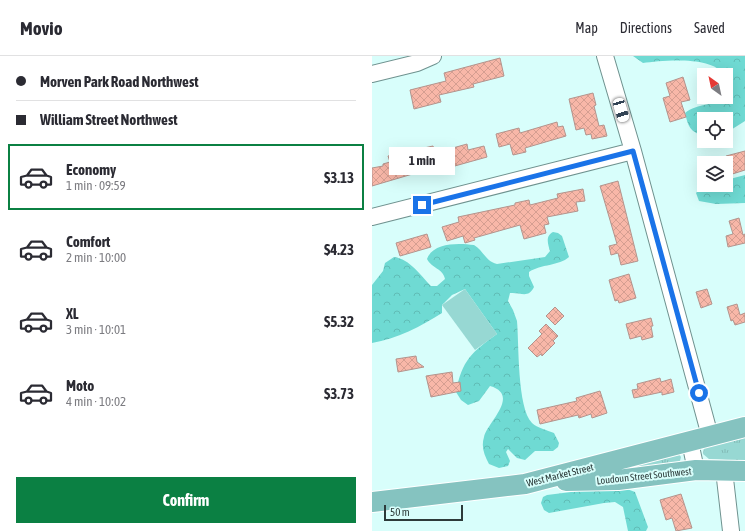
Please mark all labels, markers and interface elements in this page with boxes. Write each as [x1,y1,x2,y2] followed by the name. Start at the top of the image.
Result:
[20,17,63,39] text: Movio
[575,20,598,36] text: Map
[620,20,672,36] text: Directions
[694,20,725,36] text: Saved
[697,68,733,104] north arrow
[697,68,733,192] map controls
[40,73,199,90] text: Morven Park Road Northwest
[612,97,630,123] car
[40,111,178,128] text: William Street Northwest
[697,112,733,148] button: locate
[389,147,455,175] callout: 1 min
[409,153,435,168] text: 1 min
[697,156,733,192] button: layers
[18,159,54,195] icon: car
[66,161,116,178] text: Economy
[324,169,354,186] text: $3.13
[66,178,126,193] text: 1 min · 09:59
[413,196,431,214] route end
[18,231,54,267] icon: car
[66,233,110,250] text: Comfort
[324,241,354,258] text: $4.23
[66,250,126,265] text: 2 min · 10:00
[18,303,54,339] icon: car
[66,305,79,322] text: XL
[324,313,354,330] text: $5.32
[66,322,126,337] text: 3 min · 10:01
[18,375,54,411] icon: car
[66,377,94,394] text: Moto
[690,384,708,402] route start
[324,385,354,402] text: $3.73
[66,394,126,409] text: 4 min · 10:02
[525,461,595,489] street label: West Market Street
[596,466,692,486] street label: Loudoun Street Southwest
[16,477,356,523] button: Confirm
[384,503,463,522] scale bar
[390,506,410,518] text: 50 m

